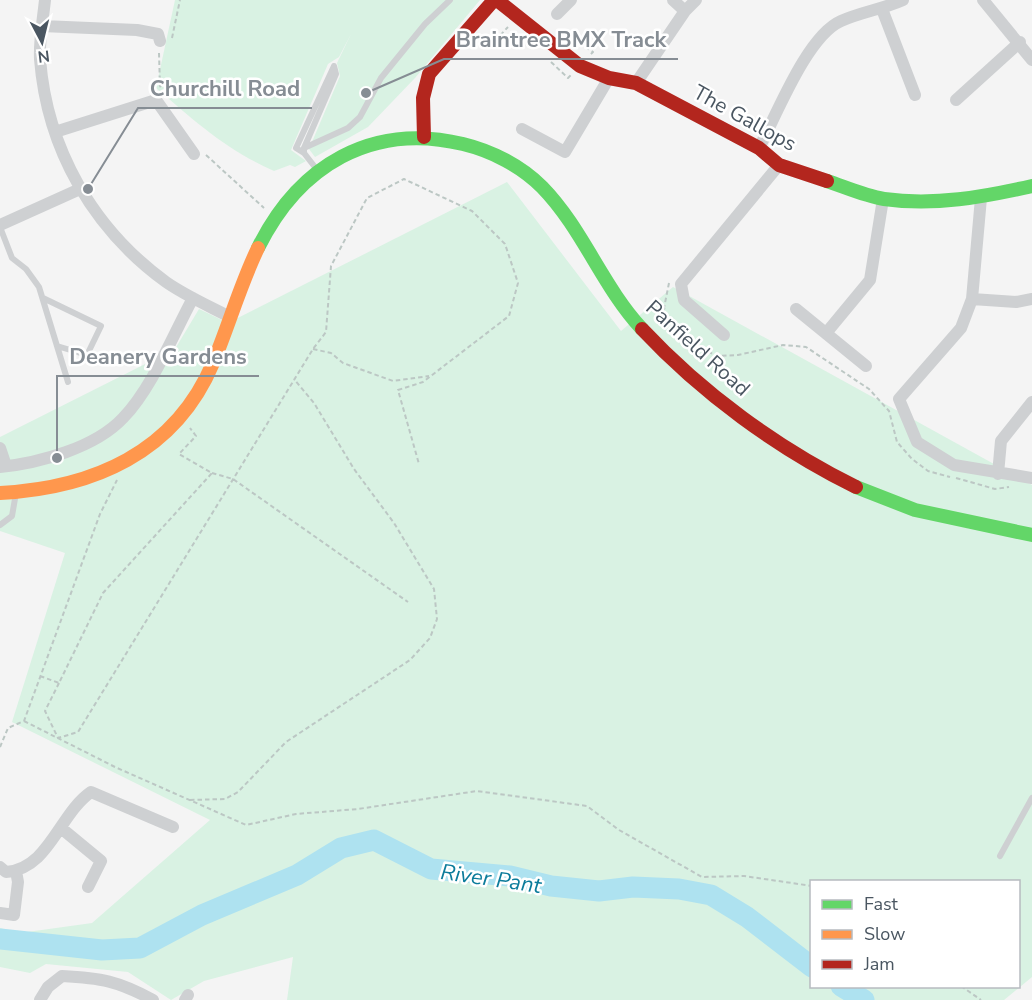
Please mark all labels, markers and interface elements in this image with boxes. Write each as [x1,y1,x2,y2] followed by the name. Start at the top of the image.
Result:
[12,12,72,72] north arrow
[444,19,678,59] callout: Braintree BMX Track
[456,25,667,55] text: Braintree BMX Track
[36,44,51,68] text: N
[138,68,312,108] callout: Churchill Road
[150,74,300,104] text: Churchill Road
[688,78,802,158] street label: The Gallops
[640,294,756,402] street label: Panfield Road
[57,336,259,376] callout: Deanery Gardens
[69,342,247,372] text: Deanery Gardens
[439,857,544,901] water label: River Pant
[810,880,1020,988] legend
[864,892,899,916] text: Fast
[864,922,905,946] text: Slow
[863,952,895,976] text: Jam

